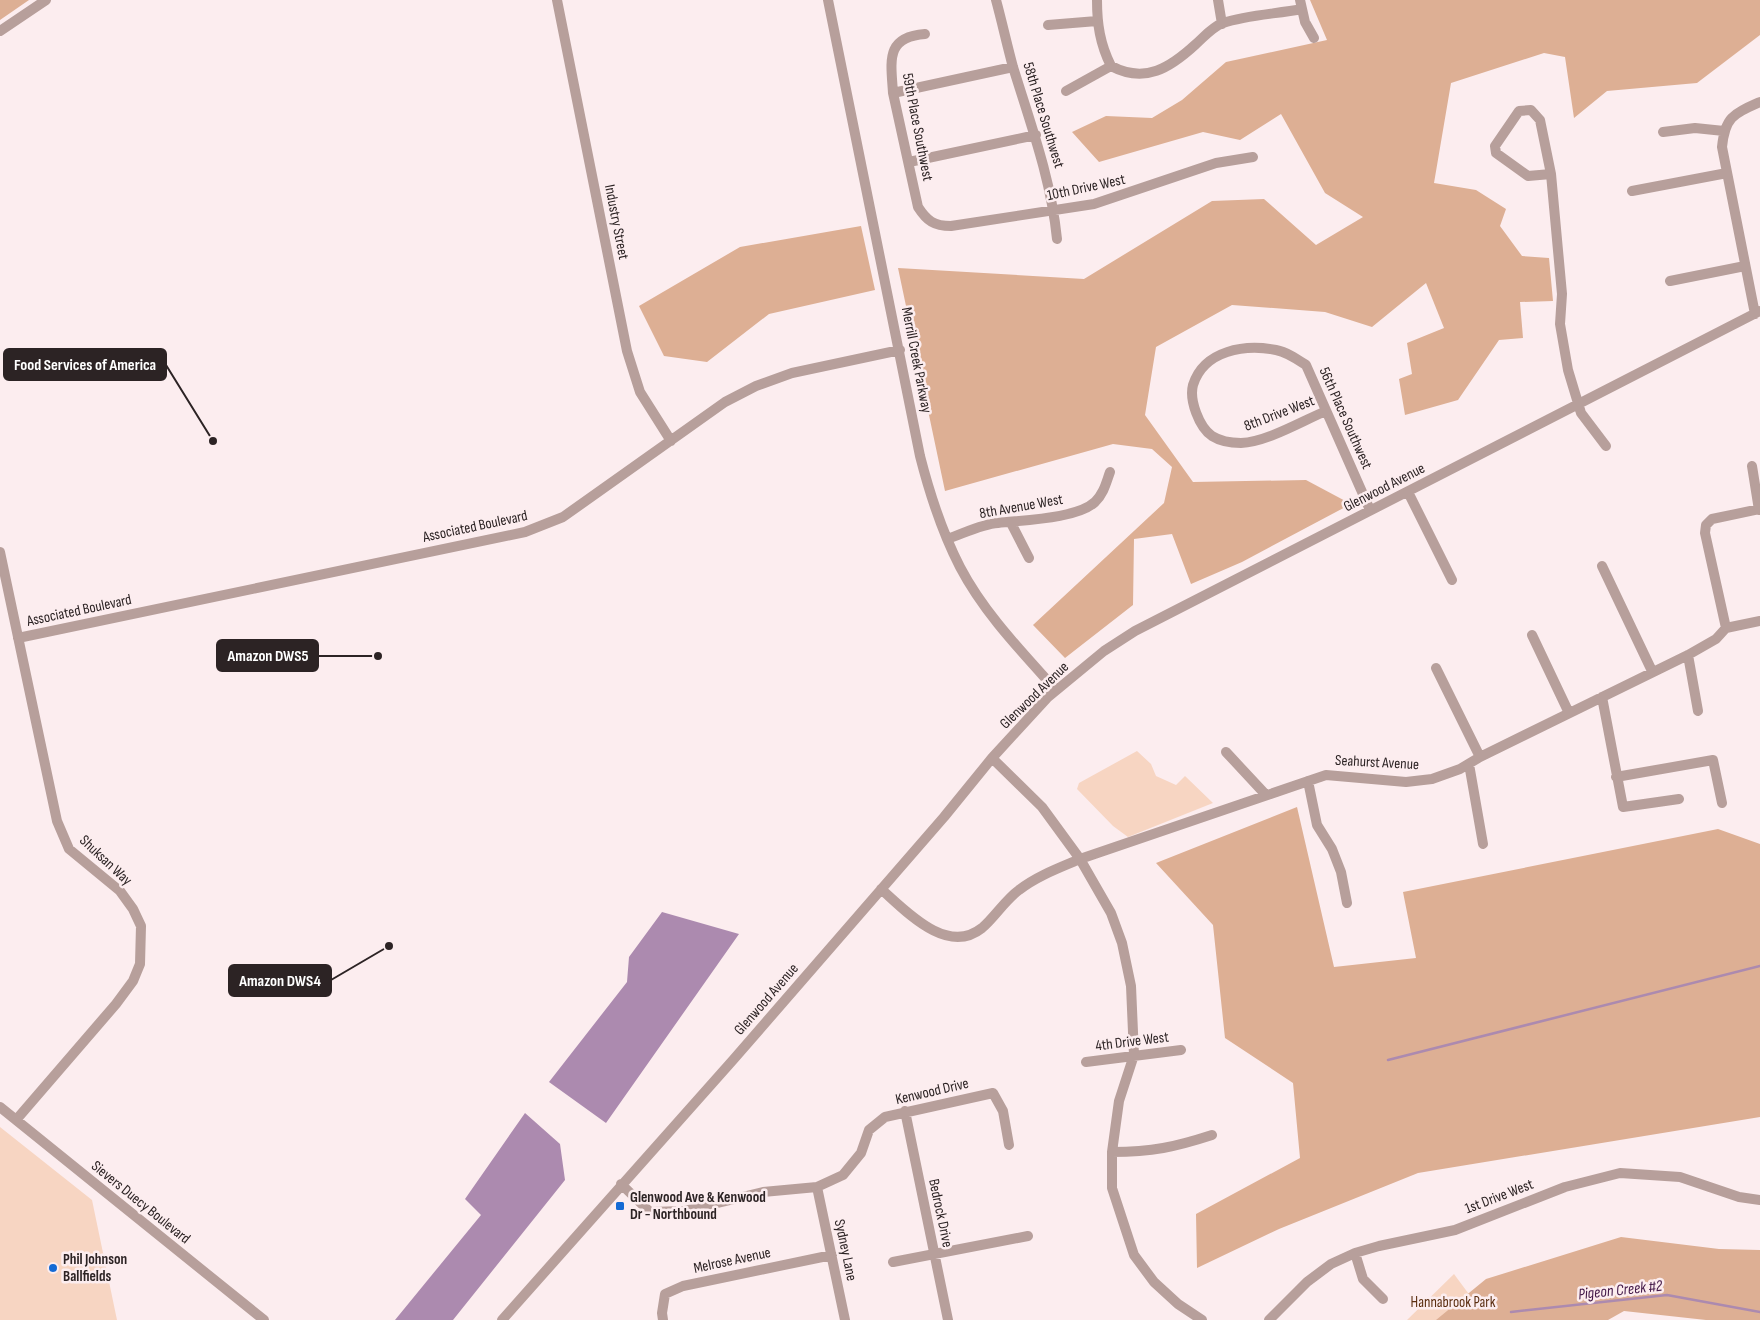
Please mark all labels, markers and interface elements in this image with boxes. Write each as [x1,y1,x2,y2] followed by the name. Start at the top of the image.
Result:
[1018,60,1069,171] street label: 58th Place Southwest
[898,71,937,183] street label: 59th Place Southwest
[1045,170,1127,205] street label: 10th Drive West
[600,183,633,262] street label: Industry Street
[897,306,936,415] street label: Merrill Creek Parkway
[4,349,166,380] callout: Food Services of America
[14,356,156,375] text: Food Services of America
[1315,364,1377,472] street label: 56th Place Southwest
[1241,391,1318,436] street label: 8th Drive West
[1340,459,1428,516] street label: Glenwood Avenue
[978,490,1065,523] street label: 8th Avenue West
[420,506,529,547] street label: Associated Boulevard
[24,590,133,631] street label: Associated Boulevard
[217,640,318,671] callout: Amazon DWS5
[227,647,309,666] text: Amazon DWS5
[996,658,1073,733] street label: Glenwood Avenue
[1335,751,1419,774] street label: Seahurst Avenue
[75,831,136,890] street label: Shuksan Way
[730,960,803,1039] street label: Glenwood Avenue
[229,965,331,996] callout: Amazon DWS4
[238,972,321,991] text: Amazon DWS4
[1094,1028,1170,1055] street label: 4th Drive West
[894,1074,971,1109] street label: Kenwood Drive
[87,1157,194,1248] street label: Sievers Duecy Boulevard
[1462,1175,1536,1218] street label: 1st Drive West
[924,1177,957,1249] street label: Bedrock Drive
[630,1188,766,1224] place label: Glenwood Ave & Kenwood Dr - Northbound
[614,1200,626,1212] marker: Glenwood Ave & Kenwood Dr - Northbound
[830,1218,861,1283] street label: Sydney Lane
[692,1243,772,1278] street label: Melrose Avenue
[63,1250,127,1286] place label: Phil Johnson Ballfields
[47,1262,59,1274] marker: Phil Johnson Ballfields
[1577,1277,1664,1304] water label: Pigeon Creek #2
[1411,1293,1496,1312] park label: Hannabrook Park

